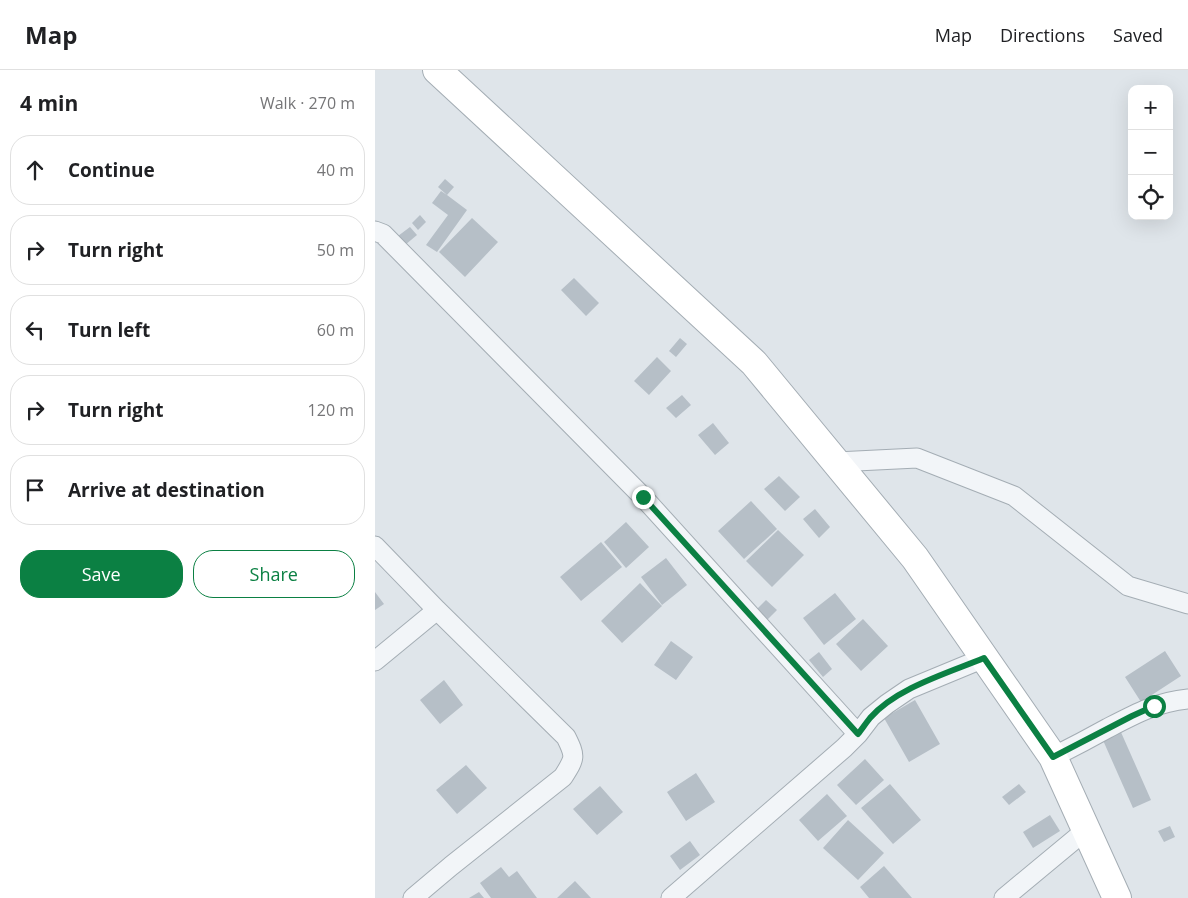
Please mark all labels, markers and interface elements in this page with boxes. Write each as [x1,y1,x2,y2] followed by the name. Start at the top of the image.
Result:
[25,18,77,51] text: Map
[935,23,972,47] text: Map
[1000,23,1085,47] text: Directions
[1113,23,1163,47] text: Saved
[1128,85,1173,220] map controls
[1128,85,1173,130] button: +
[20,89,78,117] text: 4 min
[260,92,355,114] text: Walk · 270 m
[1128,130,1173,175] button: −
[21,156,49,184] icon: ahead
[68,157,155,183] text: Continue
[317,159,354,181] text: 40 m
[1128,175,1173,220] button: locate
[21,236,49,264] icon: right
[68,237,163,263] text: Turn right
[317,239,354,261] text: 50 m
[21,316,49,344] icon: left
[68,317,150,343] text: Turn left
[317,319,354,341] text: 60 m
[21,396,49,424] icon: right
[68,397,163,423] text: Turn right
[308,399,354,421] text: 120 m
[21,476,49,504] icon: arrive
[68,477,265,503] text: Arrive at destination
[632,486,655,509] route end
[20,550,183,598] button: Save
[193,550,355,598] button: Share
[1143,695,1166,718] route start

